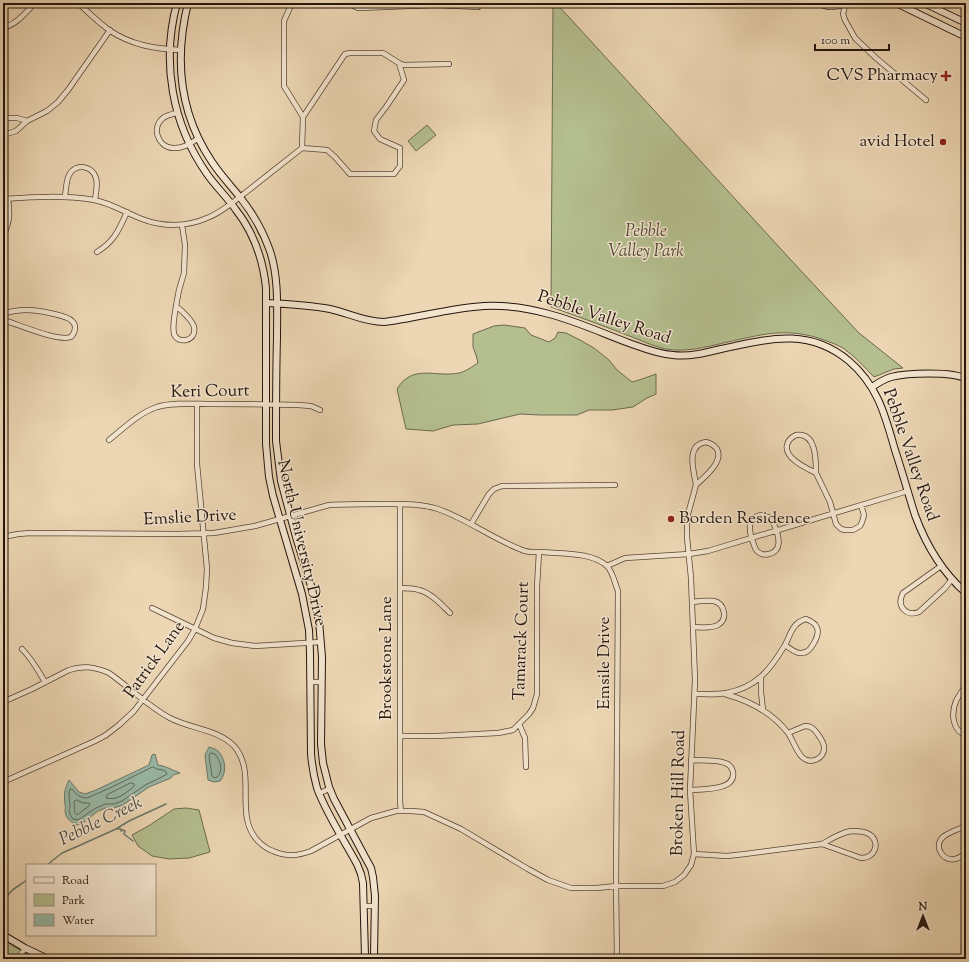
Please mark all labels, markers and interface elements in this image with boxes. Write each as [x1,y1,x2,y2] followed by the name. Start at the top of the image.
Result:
[815,26,889,52] scale bar
[821,32,850,50] text: 100 m
[826,64,939,88] place label: CVS Pharmacy
[941,71,951,81] marker: CVS Pharmacy
[859,130,935,154] place label: avid Hotel
[938,137,948,147] marker: avid Hotel
[608,220,684,264] park label: Pebble Valley Park
[534,285,674,351] street label: Pebble Valley Road
[170,379,250,405] street label: Keri Court
[876,385,944,525] street label: Pebble Valley Road
[270,457,332,629] street label: North University Drive
[143,504,237,532] street label: Emslie Drive
[679,507,810,531] place label: Borden Residence
[666,514,676,524] marker: Borden Residence
[508,581,536,701] street label: Tamarack Court
[375,596,399,720] street label: Brookstone Lane
[119,616,191,704] street label: Patrick Lane
[593,616,617,709] street label: Emsile Drive
[666,729,692,856] street label: Broken Hill Road
[55,791,147,853] water label: Pebble Creek
[26,864,156,936] legend
[62,872,89,890] text: Road
[62,892,85,910] text: Park
[903,896,943,936] north arrow
[918,899,928,915] text: N
[62,912,95,930] text: Water

